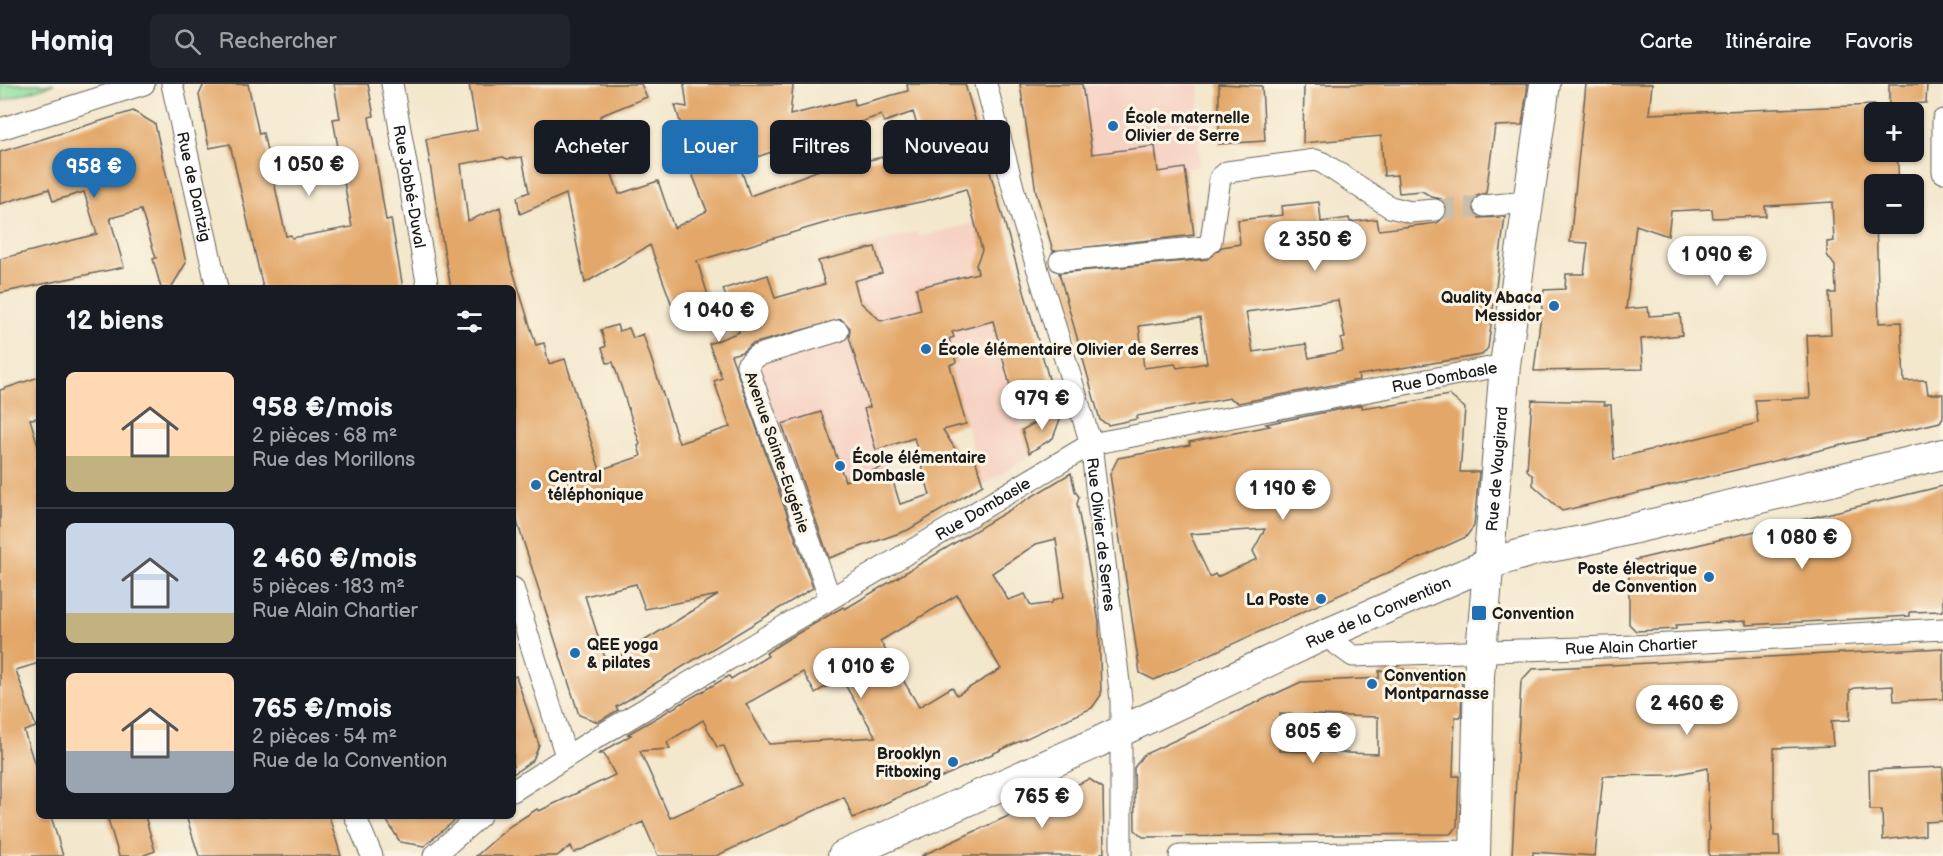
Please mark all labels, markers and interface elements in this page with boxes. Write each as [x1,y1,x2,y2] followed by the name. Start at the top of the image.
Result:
[150,14,570,68] search box
[30,25,114,58] text: Homiq
[171,25,204,58] icon: search
[219,28,337,55] text: Rechercher
[1640,29,1693,54] text: Carte
[1726,29,1812,54] text: Itinéraire
[1845,29,1913,54] text: Favoris
[1864,102,1924,234] map controls
[1864,102,1924,162] button: +
[1125,106,1250,146] place label: École maternelle Olivier de Serre
[1106,119,1120,133] marker: École maternelle Olivier de Serre
[534,120,650,174] chip: Acheter
[662,120,758,174] chip: Louer
[770,120,871,174] chip: Filtres
[883,120,1010,174] chip: Nouveau
[388,124,429,250] street label: Rue Jobbé-Duval
[172,130,215,244] street label: Rue de Dantzig
[254,146,364,197] pin: 1 050 €
[52,148,136,199] pin: 958 €
[274,153,344,177] text: 1 050 €
[66,155,122,179] text: 958 €
[1864,174,1924,234] button: −
[1260,221,1370,272] pin: 2 350 €
[1278,228,1352,252] text: 2 350 €
[1662,236,1772,287] pin: 1 090 €
[1682,243,1752,267] text: 1 090 €
[1441,289,1543,326] place label: Quality Abaca Messidor
[664,292,774,343] pin: 1 040 €
[684,299,755,323] text: 1 040 €
[1547,299,1561,313] marker: Quality Abaca Messidor
[453,305,486,338] icon: filters
[66,306,163,337] text: 12 biens
[938,338,1199,360] place label: École élémentaire Olivier de Serres
[919,342,933,356] marker: École élémentaire Olivier de Serres
[1390,359,1500,397] street label: Rue Dombasle
[740,369,813,536] street label: Avenue Sainte-Eugénie
[1000,380,1084,431] pin: 979 €
[1015,387,1069,411] text: 979 €
[252,393,393,424] text: 958 €/mois
[114,396,186,468] icon: home
[1483,406,1513,532] street label: Rue de Vaugirard
[252,424,397,448] text: 2 pièces · 68 m²
[852,446,986,486] place label: École élémentaire Dombasle
[252,448,415,472] text: Rue des Morillons
[1082,457,1119,612] street label: Rue Olivier de Serres
[833,459,847,473] marker: École élémentaire Dombasle
[547,468,643,505] place label: Central téléphonique
[1228,470,1338,521] pin: 1 190 €
[932,474,1035,545] street label: Rue Dombasle
[1250,477,1316,501] text: 1 190 €
[529,478,543,492] marker: Central téléphonique
[1747,519,1857,570] pin: 1 080 €
[1766,526,1838,550] text: 1 080 €
[252,544,417,575] text: 2 460 €/mois
[114,547,186,619] icon: home
[1578,560,1697,597] place label: Poste électrique de Convention
[1702,570,1716,584] marker: Poste électrique de Convention
[1303,573,1454,653] street label: Rue de la Convention
[252,575,405,599] text: 5 pièces · 183 m²
[1246,591,1309,610] place label: La Poste
[1314,592,1328,606] marker: La Poste
[252,599,418,623] text: Rue Alain Chartier
[1470,604,1488,622] marker: Convention
[1492,605,1574,624] place label: Convention
[1564,634,1698,659] street label: Rue Alain Chartier
[587,636,658,673] place label: QEE yoga & pilates
[568,646,582,660] marker: QEE yoga & pilates
[806,648,916,699] pin: 1 010 €
[827,655,895,679] text: 1 010 €
[1384,667,1489,704] place label: Convention Montparnasse
[1365,677,1379,691] marker: Convention Montparnasse
[1632,685,1742,736] pin: 2 460 €
[1650,692,1724,716] text: 2 460 €
[252,694,392,725] text: 765 €/mois
[114,697,186,769] icon: home
[1271,713,1355,764] pin: 805 €
[1285,720,1341,744] text: 805 €
[252,725,397,749] text: 2 pièces · 54 m²
[875,745,941,782] place label: Brooklyn Fitboxing
[252,749,447,773] text: Rue de la Convention
[946,755,960,769] marker: Brooklyn Fitboxing
[1000,778,1084,829] pin: 765 €
[1014,785,1070,809] text: 765 €

